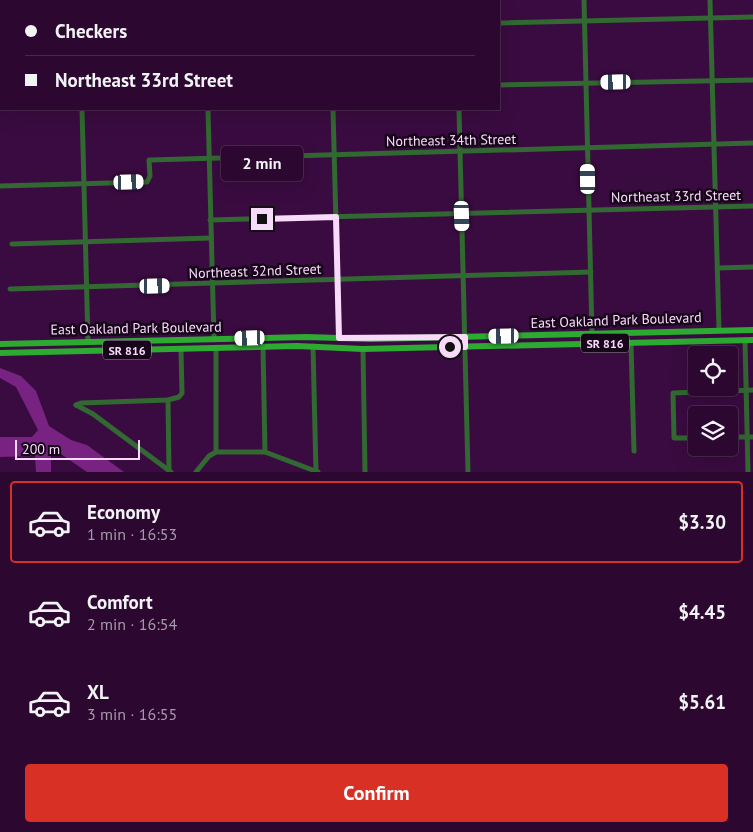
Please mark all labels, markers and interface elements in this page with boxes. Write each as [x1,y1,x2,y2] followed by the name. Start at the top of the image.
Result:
[55,19,127,43] text: Checkers
[55,68,233,92] text: Northeast 33rd Street
[600,74,631,90] car
[386,130,516,150] street label: Northeast 34th Street
[221,146,303,182] callout: 2 min
[242,153,282,173] text: 2 min
[580,164,595,194] car
[113,174,144,190] car
[611,186,741,206] street label: Northeast 33rd Street
[453,201,470,231] car
[251,208,273,230] route end
[188,260,322,282] street label: Northeast 32nd Street
[139,278,170,294] car
[530,308,702,332] street label: East Oakland Park Boulevard
[50,318,222,338] street label: East Oakland Park Boulevard
[488,328,519,344] car
[234,330,265,346] car
[581,333,629,352] road number: SR 816
[439,336,461,358] route start
[103,340,151,360] road number: SR 816
[688,346,738,456] map controls
[688,346,738,396] button: locate
[688,406,738,456] button: layers
[15,437,140,460] scale bar
[22,440,60,458] text: 200 m
[27,500,72,545] icon: car
[87,500,160,524] text: Economy
[678,510,726,534] text: $3.30
[87,524,177,544] text: 1 min · 16:53
[27,590,72,635] icon: car
[87,590,153,614] text: Comfort
[678,600,726,624] text: $4.45
[87,614,177,634] text: 2 min · 16:54
[27,680,72,725] icon: car
[87,680,109,704] text: XL
[678,690,726,714] text: $5.61
[87,704,177,724] text: 3 min · 16:55
[25,764,728,822] button: Confirm

